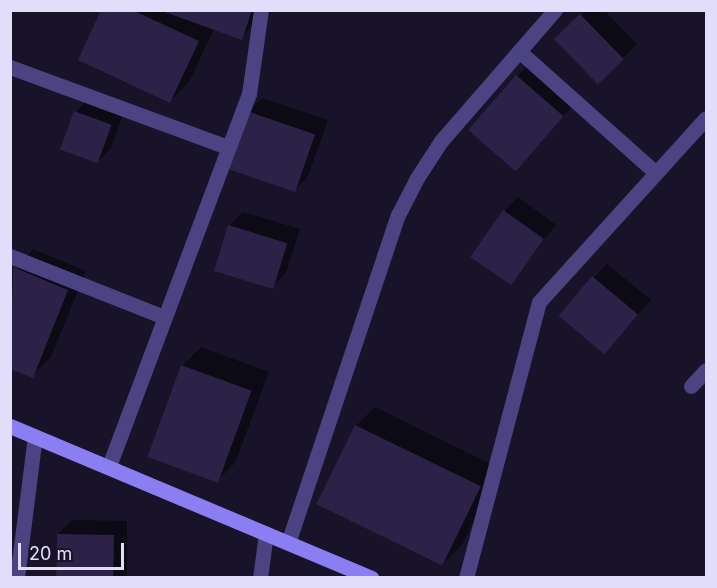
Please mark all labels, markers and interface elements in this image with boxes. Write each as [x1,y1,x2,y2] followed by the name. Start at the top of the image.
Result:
[21,531,128,569] scale bar
[29,543,72,564] text: 20 m

